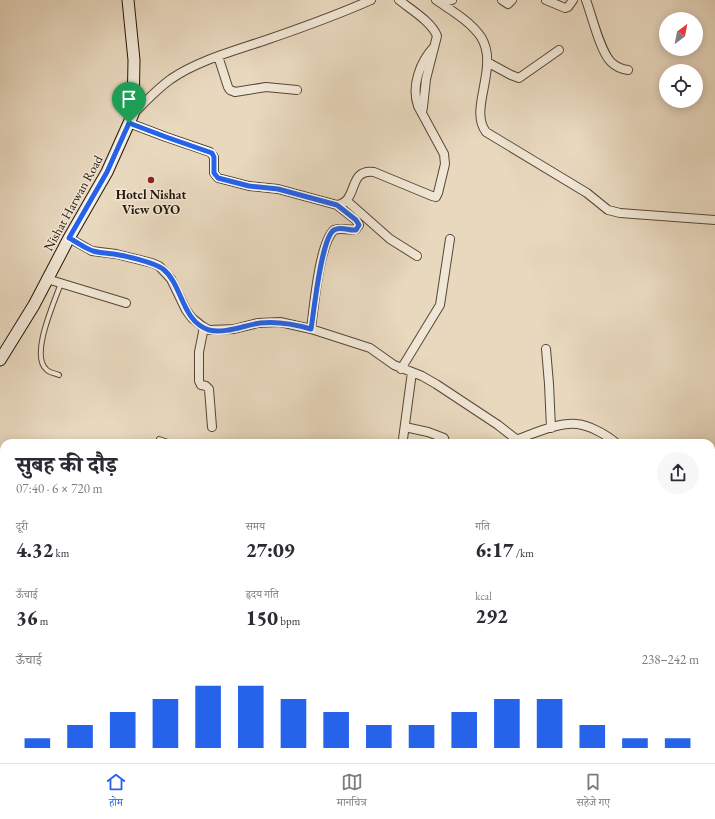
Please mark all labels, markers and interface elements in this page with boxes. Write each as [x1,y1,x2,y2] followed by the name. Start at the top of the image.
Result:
[659,12,703,56] north arrow
[659,12,703,108] map controls
[659,64,703,108] button: locate
[112,82,146,123] pin
[118,88,140,110] icon: arrive
[40,152,107,254] street label: Nishat Harwan Road
[146,175,156,185] marker: Hotel Nishat View OYO
[116,186,186,218] place label: Hotel Nishat View OYO
[16,450,117,479] text: सुबह की दौड़
[657,452,699,494] button: share
[16,480,103,497] text: 07:40 · 6 × 720 m
[16,519,28,533] text: दूरी
[246,519,265,533] text: समय
[475,519,490,533] text: गति
[16,537,53,563] text: 4.32
[246,537,295,563] text: 27:09
[475,537,514,563] text: 6:17
[53,546,69,560] text: km
[514,546,534,560] text: /km
[16,587,38,601] text: ऊँचाई
[246,587,279,601] text: हृदय गति
[475,589,492,603] text: kcal
[475,603,508,629] text: 292
[16,605,38,631] text: 36
[246,605,278,631] text: 150
[38,614,48,628] text: m
[278,614,300,628] text: bpm
[16,651,42,668] text: ऊँचाई
[642,651,699,668] text: 238–242 m
[105,771,127,813] tab: होम
[337,771,367,813] tab: मानचित्र
[577,771,610,813] tab: सहेजे गए

